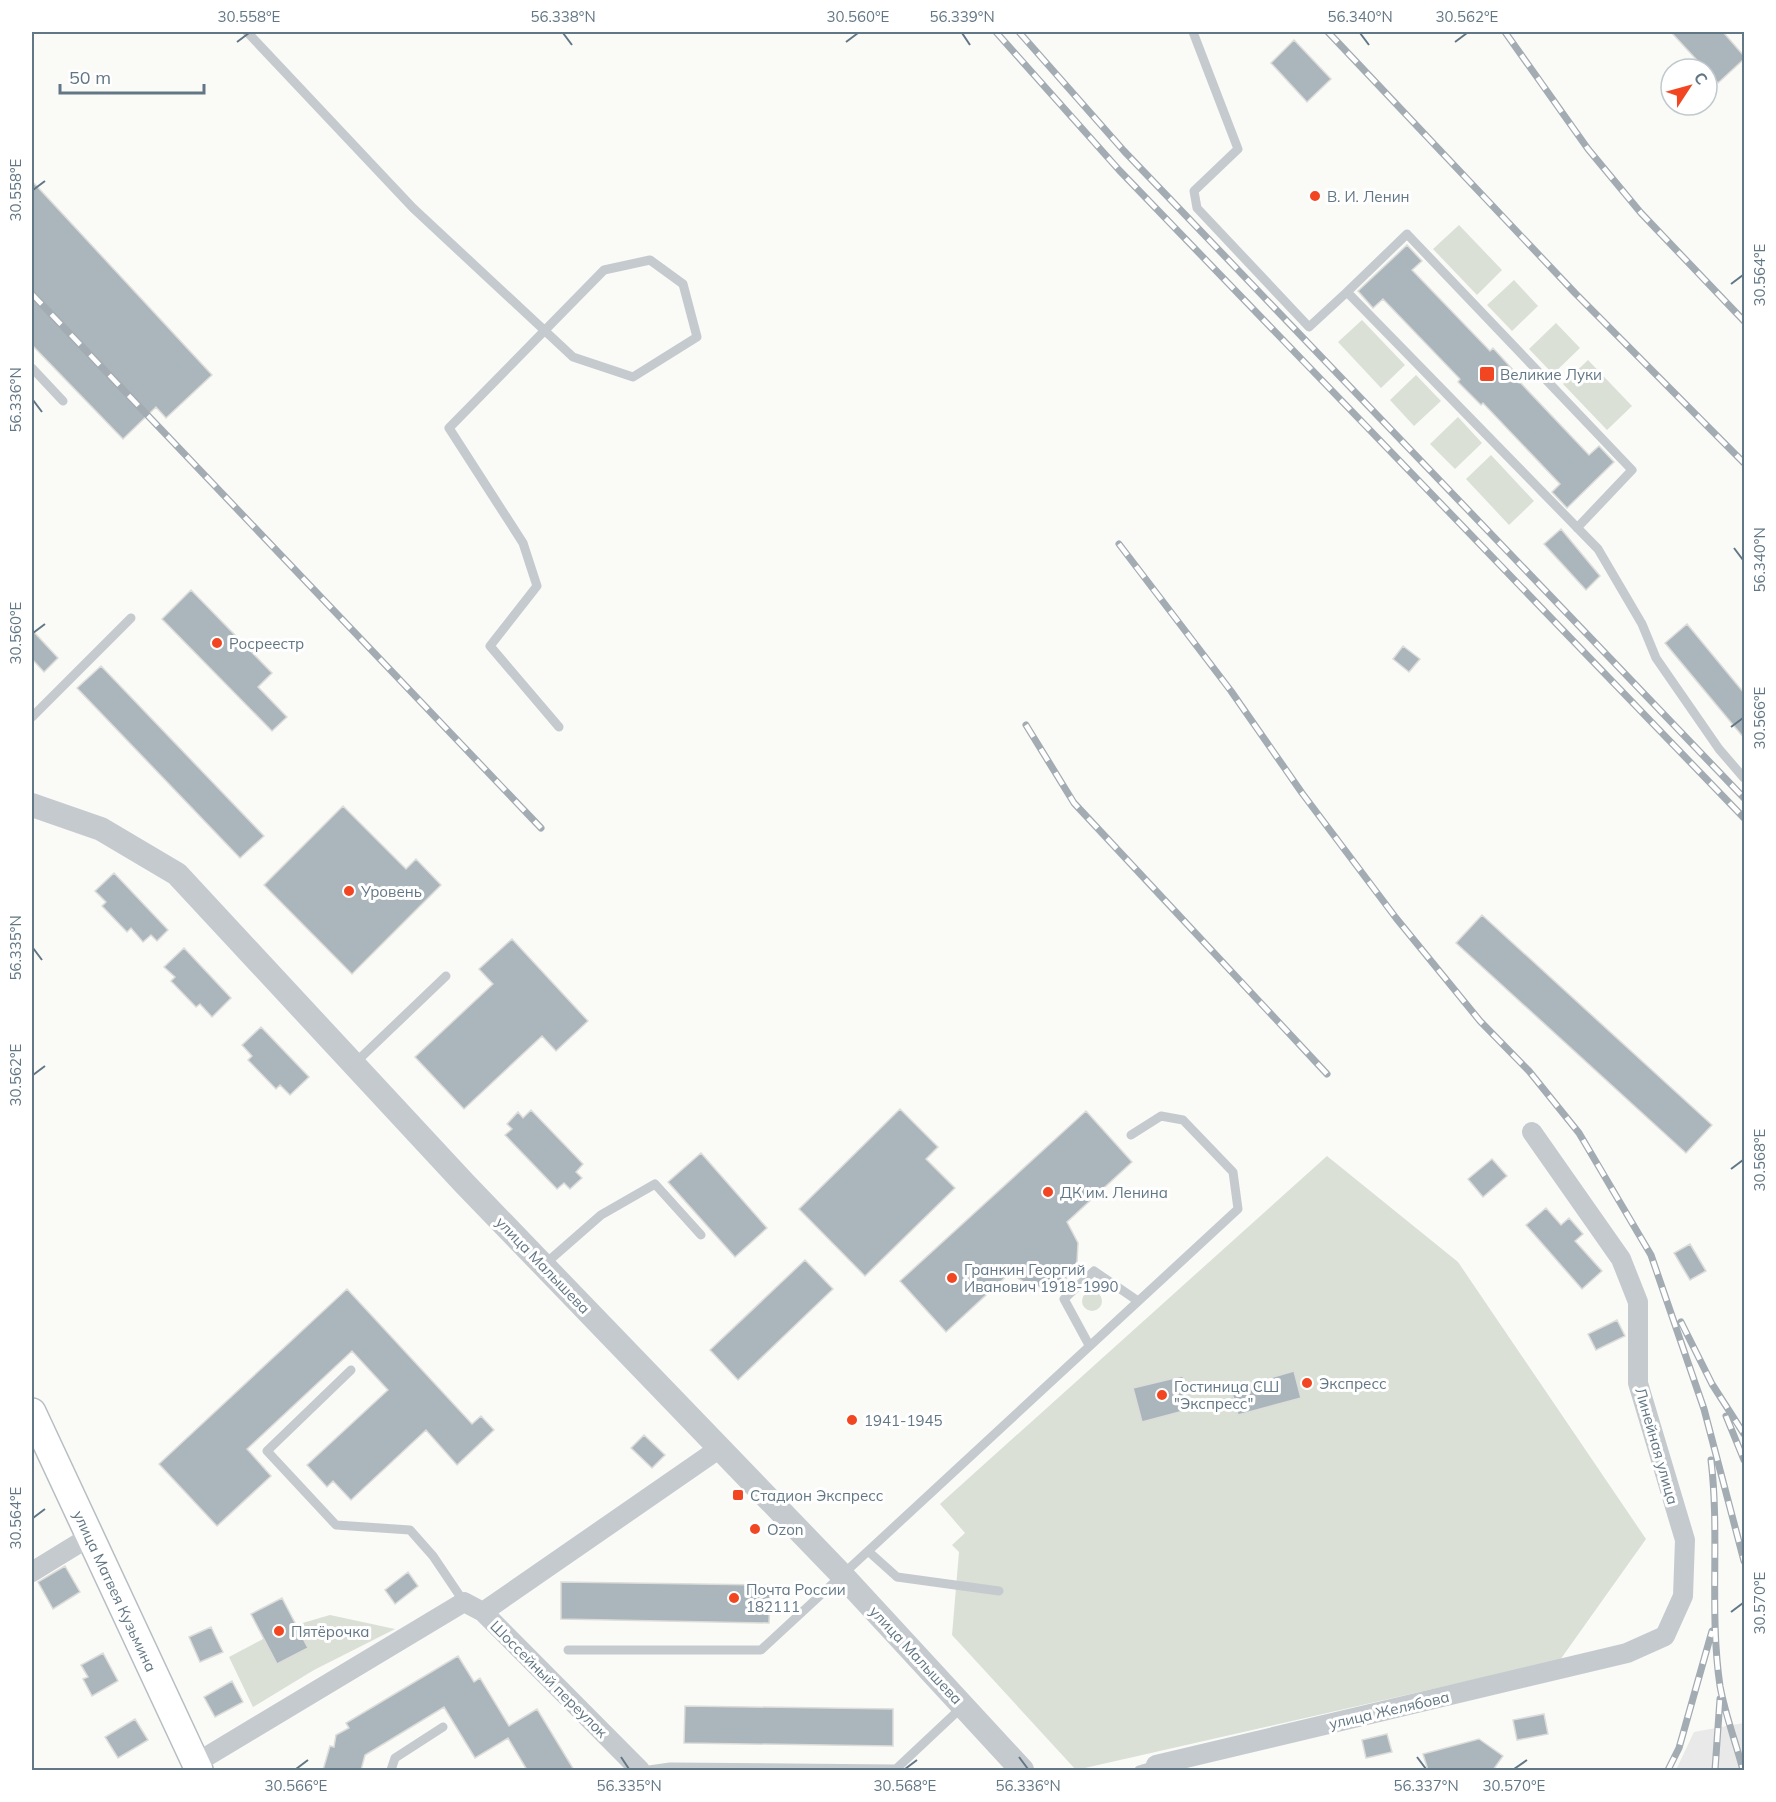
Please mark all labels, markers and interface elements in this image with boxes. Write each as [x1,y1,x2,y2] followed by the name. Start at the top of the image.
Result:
[218,7,281,26] text: 30.558°E
[530,7,596,26] text: 56.338°N
[827,7,890,26] text: 30.560°E
[929,7,995,26] text: 56.339°N
[1327,7,1393,26] text: 56.340°N
[1436,7,1499,26] text: 30.562°E
[60,57,204,95] scale bar
[1659,57,1719,117] north arrow
[69,66,111,89] text: 50 m
[1690,68,1712,89] text: С
[6,158,25,221] text: 30.558°E
[1327,187,1410,206] place label: В. И. Ленин
[1308,189,1322,203] marker: В. И. Ленин
[1750,243,1769,306] text: 30.564°E
[1478,365,1496,383] marker: Великие Луки
[1500,365,1602,384] place label: Великие Луки
[6,367,25,433] text: 56.336°N
[1750,527,1769,593] text: 56.340°N
[6,601,25,664] text: 30.560°E
[229,634,304,653] place label: Росреестр
[210,636,224,650] marker: Росреестр
[1750,686,1769,749] text: 30.566°E
[360,882,422,901] place label: Уровень
[342,884,356,898] marker: Уровень
[6,915,25,981] text: 56.335°N
[6,1043,25,1106] text: 30.562°E
[1750,1128,1769,1191] text: 30.568°E
[1060,1183,1168,1202] place label: ДК им. Ленина
[1041,1185,1055,1199] marker: ДК им. Ленина
[492,1212,594,1318] street label: улица Малышева
[964,1260,1119,1296] place label: Гранкин Георгий Иванович 1918-1990
[945,1271,959,1285] marker: Гранкин Георгий Иванович 1918-1990
[1319,1374,1387,1393] place label: Экспресс
[1300,1376,1314,1390] marker: Экспресс
[1174,1377,1279,1413] place label: Гостиница СШ "Экспресс"
[1631,1385,1683,1507] street label: Линейная улица
[1155,1388,1169,1402] marker: Гостиница СШ "Экспресс"
[864,1411,942,1430] place label: 1941-1945
[845,1413,859,1427] marker: 1941-1945
[6,1486,25,1549] text: 30.564°E
[750,1486,883,1505] place label: Стадион Экспресс
[731,1488,745,1502] marker: Стадион Экспресс
[69,1507,161,1675] street label: улица Матвея Кузьмина
[767,1520,804,1539] place label: Ozon
[748,1522,762,1536] marker: Ozon
[1750,1571,1769,1634] text: 30.570°E
[746,1580,846,1616] place label: Почта России 182111
[727,1591,741,1605] marker: Почта России 182111
[866,1602,966,1708] street label: улица Малышева
[486,1616,612,1742] street label: Шоссейный переулок
[291,1622,369,1641] place label: Пятёрочка
[272,1624,286,1638] marker: Пятёрочка
[1327,1687,1451,1733] street label: улица Желябова
[265,1776,328,1795] text: 30.566°E
[596,1776,662,1795] text: 56.335°N
[874,1776,937,1795] text: 30.568°E
[995,1776,1061,1795] text: 56.336°N
[1393,1776,1459,1795] text: 56.337°N
[1483,1776,1546,1795] text: 30.570°E

